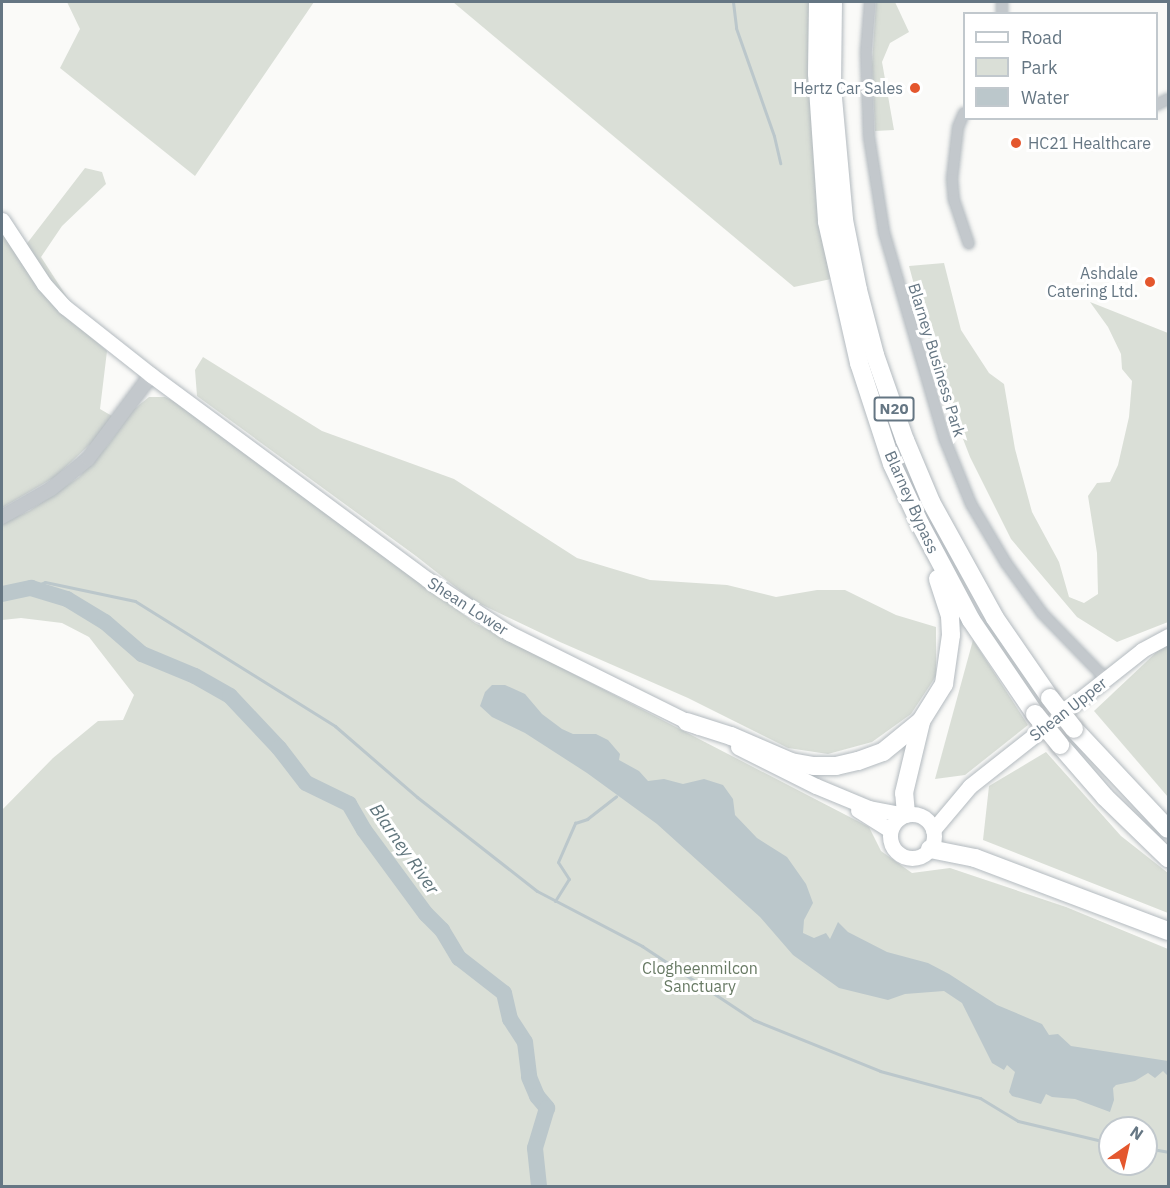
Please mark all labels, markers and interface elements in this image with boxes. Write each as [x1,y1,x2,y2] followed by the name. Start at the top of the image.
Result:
[963,12,1158,120] legend
[1021,26,1062,49] text: Road
[1021,56,1057,79] text: Park
[793,78,903,98] place label: Hertz Car Sales
[908,81,922,95] marker: Hertz Car Sales
[1021,86,1069,109] text: Water
[1028,133,1151,153] place label: HC21 Healthcare
[1009,136,1023,150] marker: HC21 Healthcare
[1047,263,1138,301] place label: Ashdale Catering Ltd.
[1143,275,1157,289] marker: Ashdale Catering Ltd.
[904,281,970,439] street label: Blarney Business Park
[873,397,915,421] road number: N20
[881,448,943,556] street label: Blarney Bypass
[424,573,512,639] street label: Shean Lower
[1026,673,1110,745] street label: Shean Upper
[365,800,443,898] water label: Blarney River
[642,958,758,996] park label: Clogheenmilcon Sanctuary
[1098,1116,1158,1176] north arrow
[1127,1121,1147,1144] text: N

